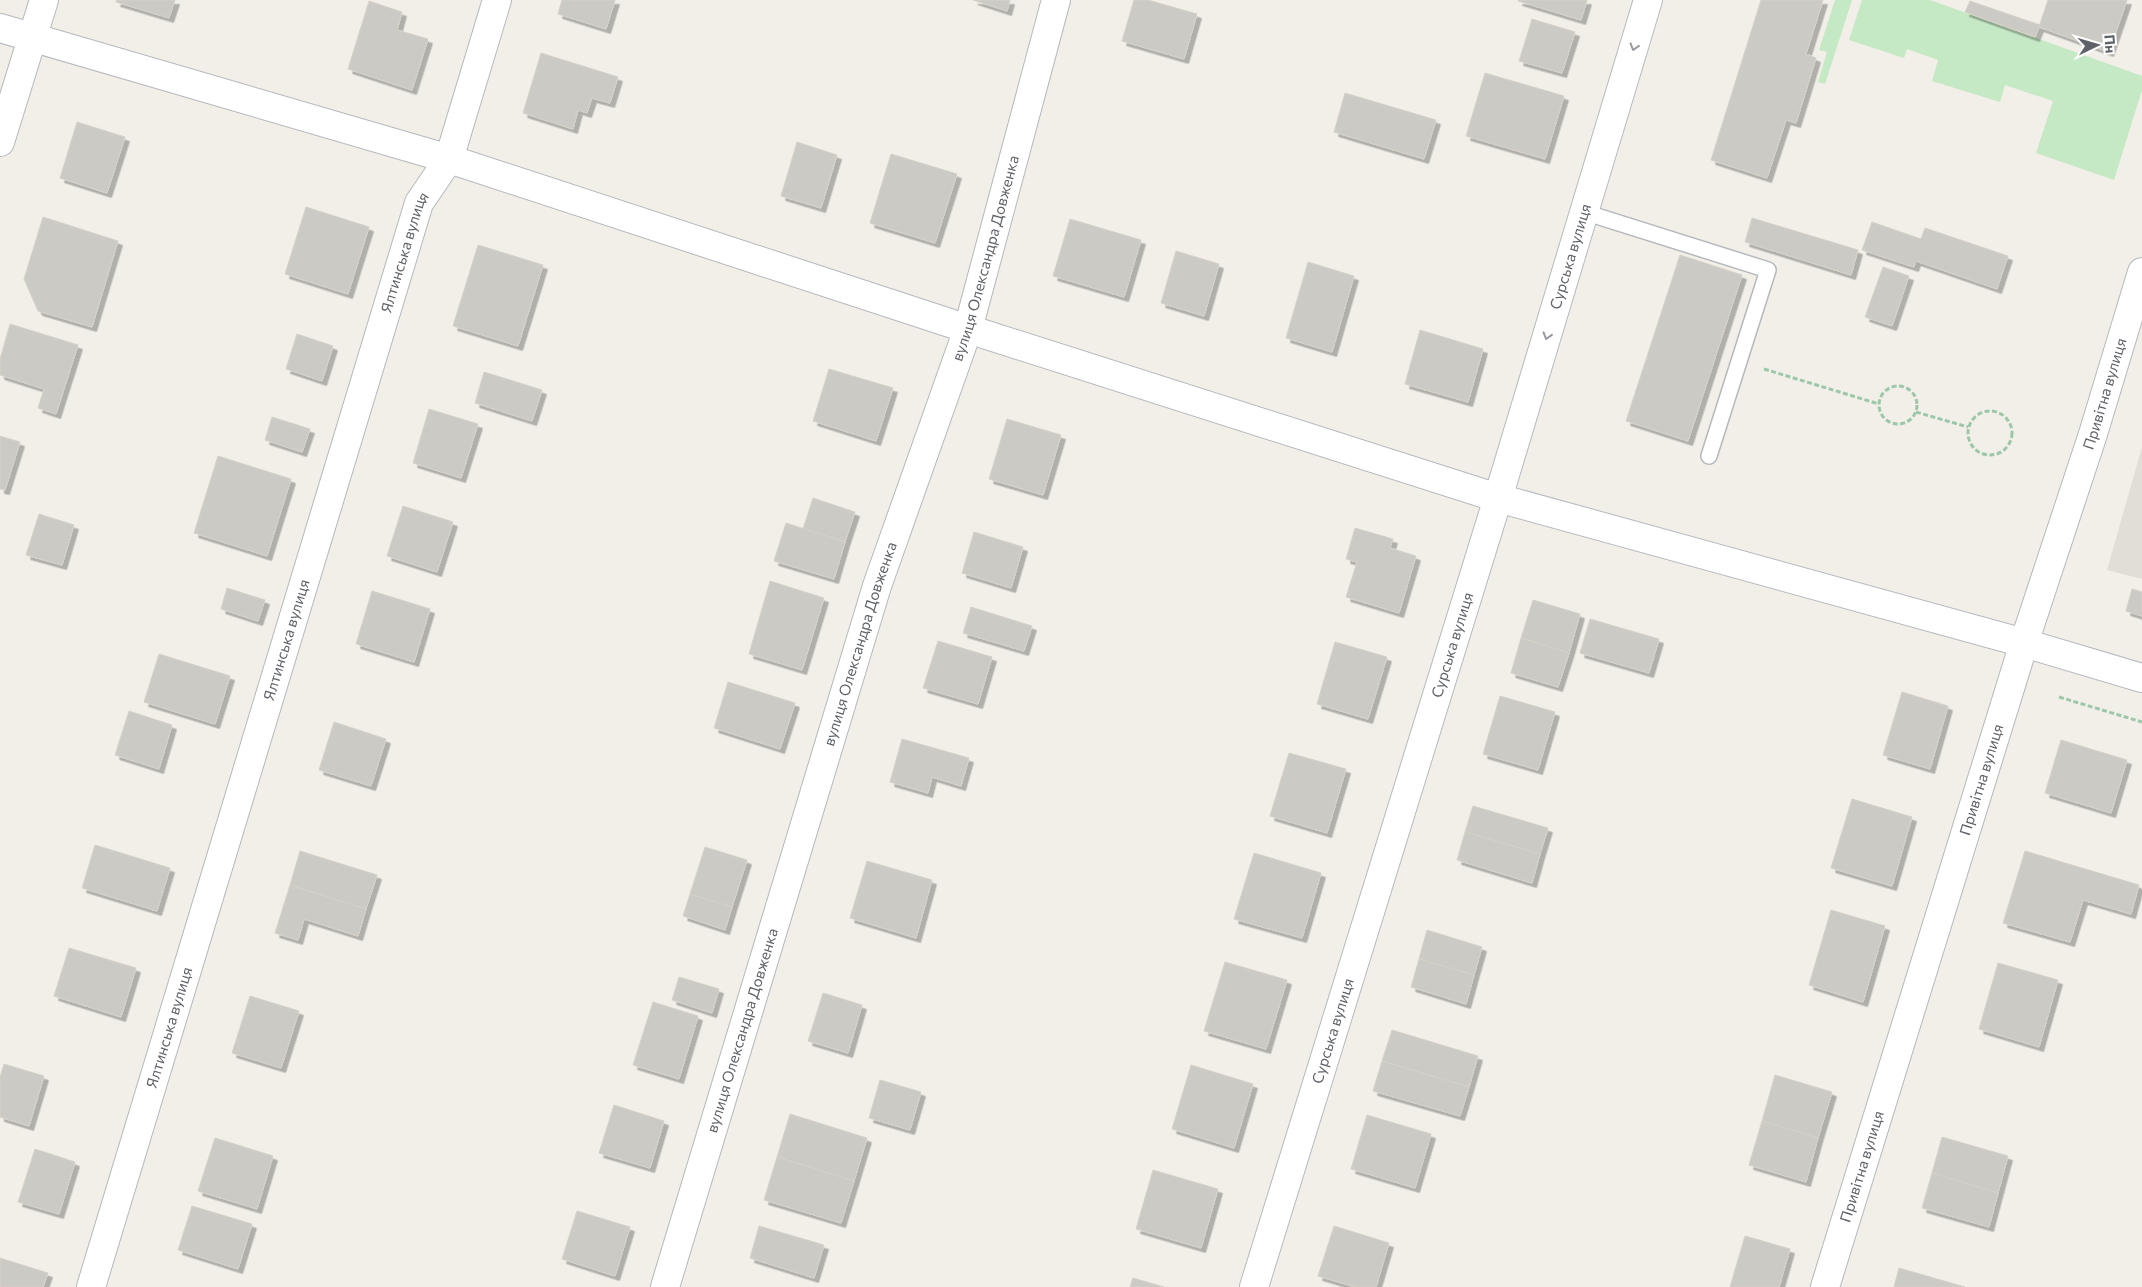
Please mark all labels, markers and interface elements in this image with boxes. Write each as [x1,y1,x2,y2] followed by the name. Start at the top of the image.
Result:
[2072,20,2122,70] north arrow
[2101,34,2120,54] text: Пн
[1630,42,1640,50] one-way arrow
[947,153,1022,363] street label: вулиця Олександра Довженка
[376,188,432,315] street label: Ялтинська вулиця
[1545,201,1594,311] street label: Сурська вулиця
[1542,332,1552,340] one-way arrow
[2078,336,2130,452] street label: Привітна вулиця
[819,539,900,748] street label: вулиця Олександра Довженка
[259,577,313,703] street label: Ялтинська вулиця
[1427,590,1476,700] street label: Сурська вулиця
[1955,721,2007,837] street label: Привітна вулиця
[702,926,781,1135] street label: вулиця Олександра Довженка
[142,965,195,1090] street label: Ялтинська вулиця
[1307,976,1357,1086] street label: Сурська вулиця
[1836,1108,1887,1224] street label: Привітна вулиця

